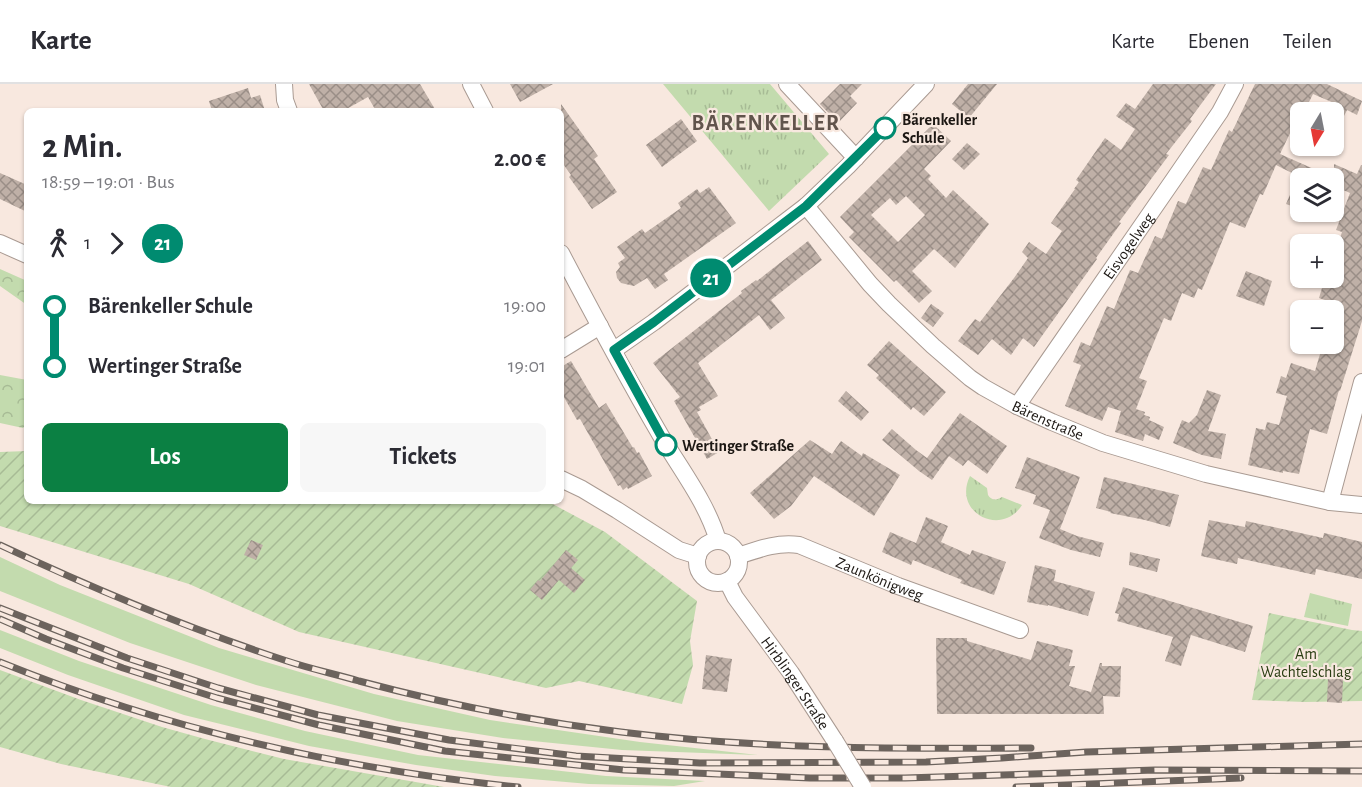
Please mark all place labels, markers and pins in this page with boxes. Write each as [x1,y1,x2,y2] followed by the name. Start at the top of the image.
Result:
[902,112,978,146] place label: Bärenkeller Schule
[874,117,896,139] marker: Bärenkeller Schule
[655,434,677,456] marker: Wertinger Straße
[682,438,794,454] place label: Wertinger Straße

